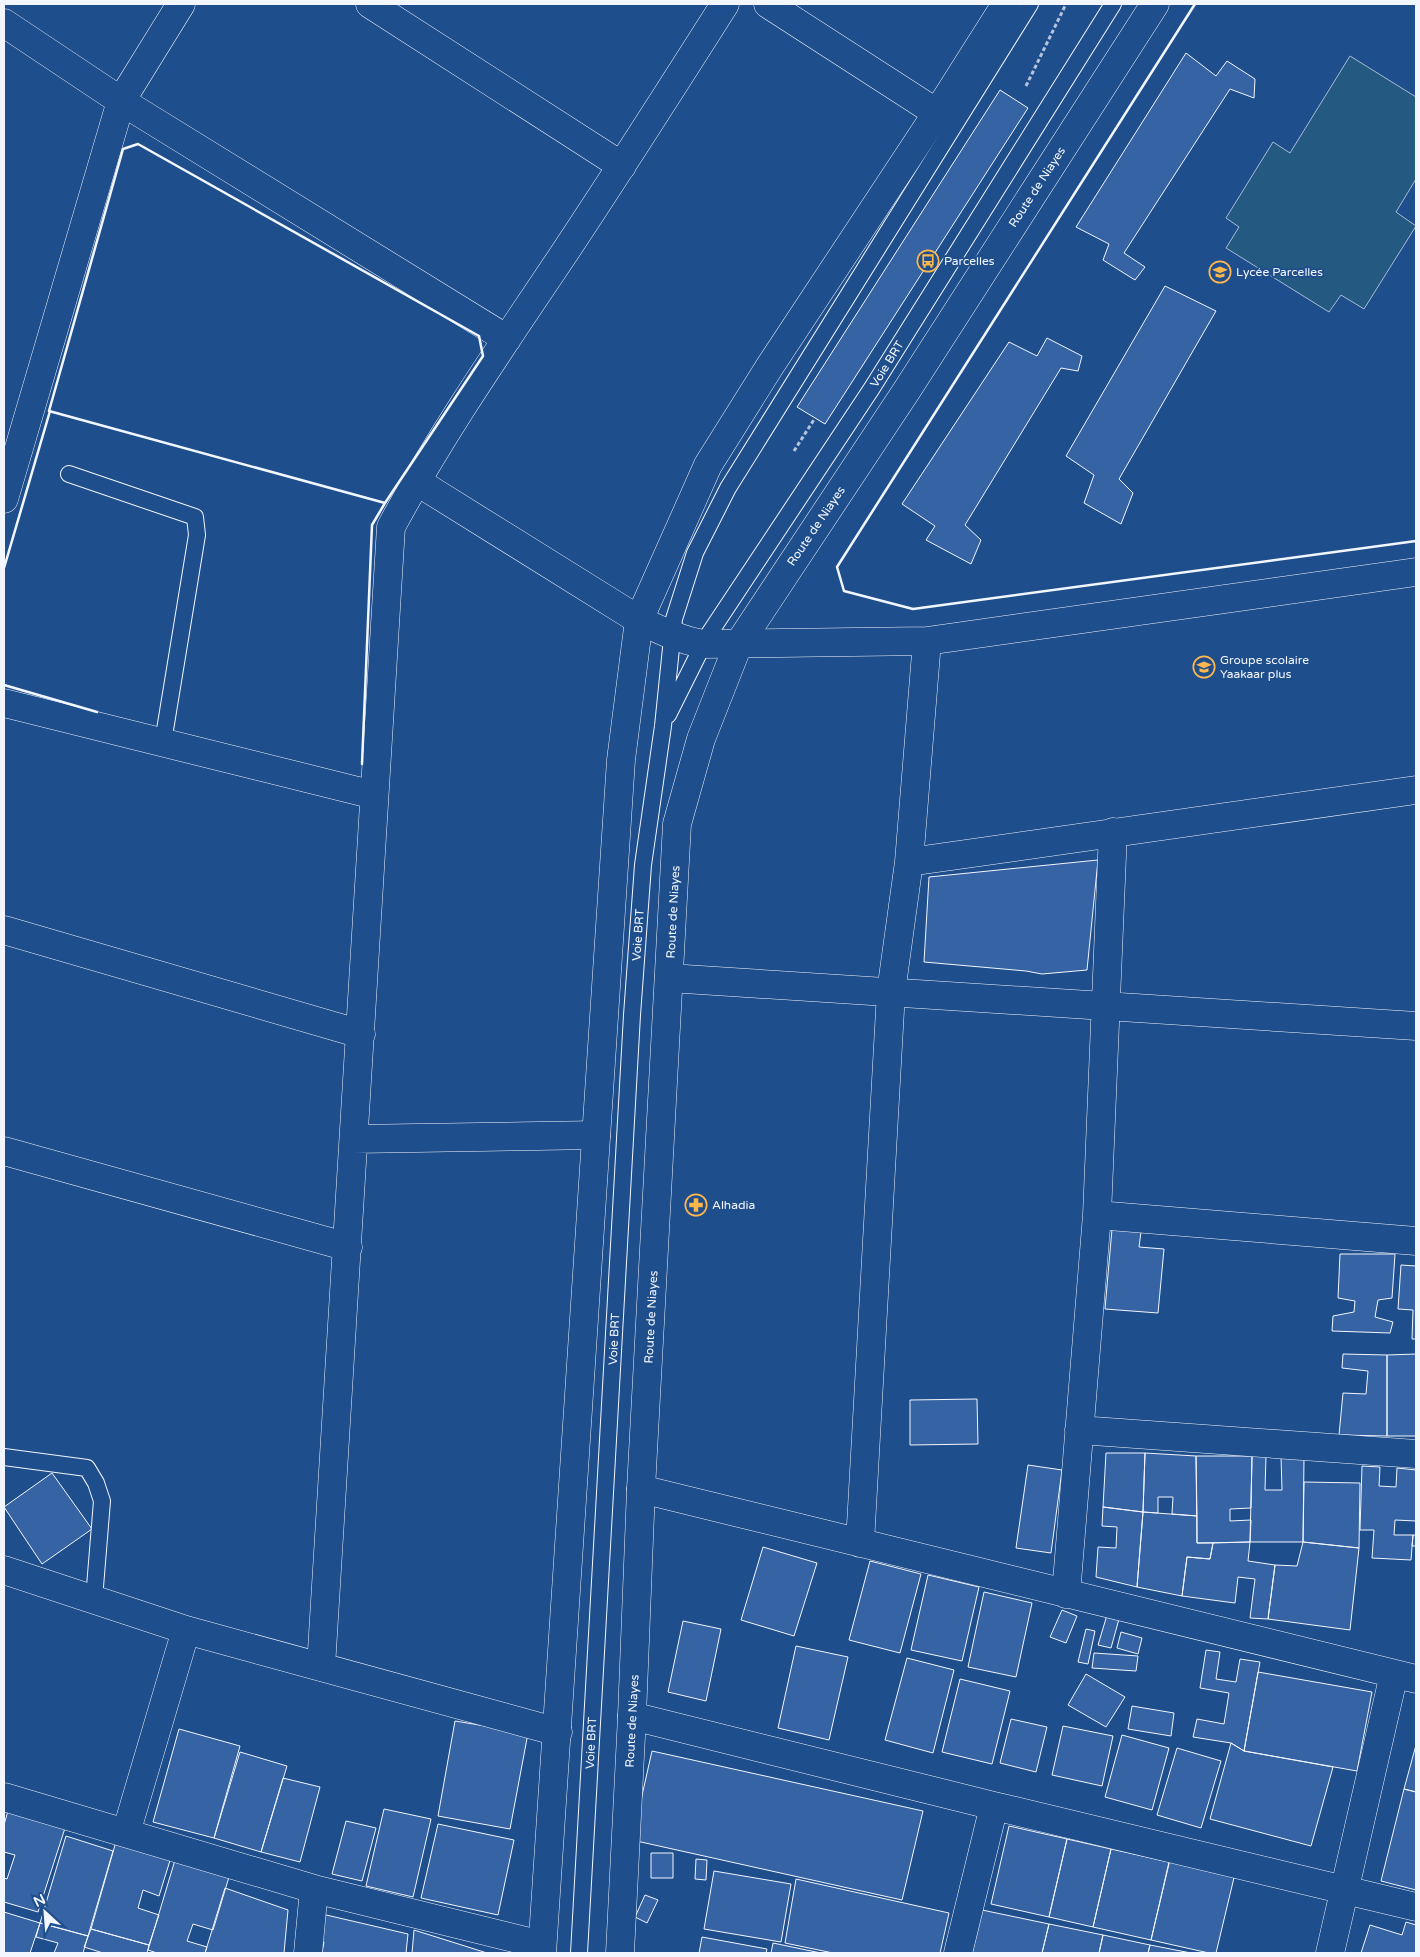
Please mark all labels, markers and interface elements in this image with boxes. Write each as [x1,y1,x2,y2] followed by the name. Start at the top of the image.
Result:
[1006,144,1068,230] street label: Route de Niayes
[916,249,940,273] bus stop icon: Parcelles
[944,254,995,268] place label: Parcelles
[1208,260,1232,284] school or university icon: Lycée Parcelles
[1236,265,1323,279] place label: Lycée Parcelles
[867,338,907,390] street label: Voie BRT
[784,483,848,569] street label: Route de Niayes
[1220,653,1309,681] place label: Groupe scolaire Yaakaar plus
[1192,655,1216,679] school or university icon: Groupe scolaire Yaakaar plus
[664,865,682,959] street label: Route de Niayes
[629,908,647,961] street label: Voie BRT
[684,1193,708,1217] pharmacy icon: Alhadia
[712,1198,755,1212] place label: Alhadia
[642,1270,660,1364] street label: Route de Niayes
[606,1312,622,1365] street label: Voie BRT
[623,1674,641,1768] street label: Route de Niayes
[583,1716,599,1769] street label: Voie BRT
[20,1887,70,1937] north arrow
[31,1891,48,1911] text: N

